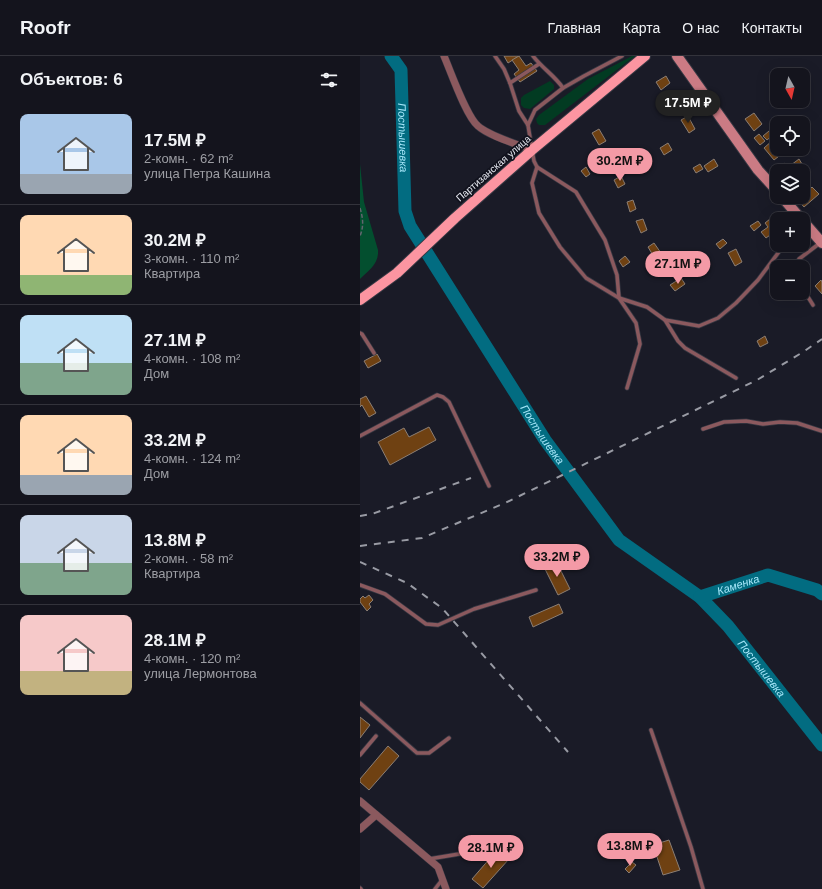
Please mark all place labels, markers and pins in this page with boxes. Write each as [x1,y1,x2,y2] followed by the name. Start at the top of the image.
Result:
[651,90,725,124] pin: 17.5M ₽
[583,148,657,182] pin: 30.2M ₽
[641,251,715,285] pin: 27.1M ₽
[520,544,594,578] pin: 33.2M ₽
[593,833,667,867] pin: 13.8M ₽
[454,835,528,869] pin: 28.1M ₽

